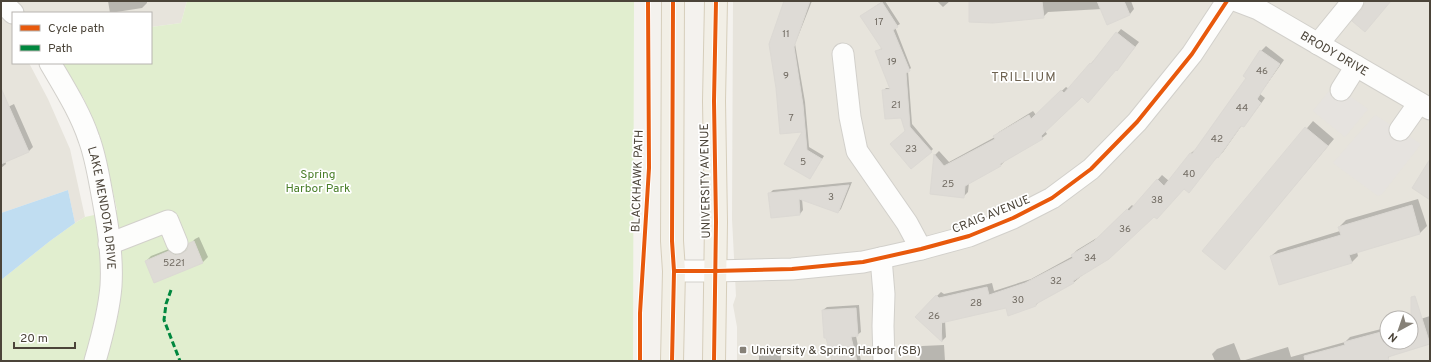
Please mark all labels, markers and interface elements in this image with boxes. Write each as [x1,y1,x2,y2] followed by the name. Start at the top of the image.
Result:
[12,12,152,64] legend
[875,16,883,29] house number: 17
[48,21,105,37] text: Cycle path
[782,28,790,41] house number: 11
[1297,28,1371,80] street label: BRODY DRIVE
[48,41,73,57] text: Path
[887,56,897,69] house number: 19
[1256,65,1268,78] house number: 46
[783,70,789,83] house number: 9
[991,70,1057,86] district label: TRILLIUM
[891,99,901,112] house number: 21
[1236,102,1248,115] house number: 44
[788,112,794,125] house number: 7
[697,123,715,239] street label: UNIVERSITY AVENUE
[628,129,648,233] street label: BLACKHAWK PATH
[1211,133,1223,146] house number: 42
[905,143,917,156] house number: 23
[83,145,118,270] street label: LAKE MENDOTA DRIVE
[800,156,806,169] house number: 5
[286,167,350,197] park label: Spring Harbor Park
[1183,168,1195,181] house number: 40
[942,178,954,191] house number: 25
[828,191,834,204] house number: 3
[950,192,1033,238] street label: CRAIG AVENUE
[1151,194,1163,207] house number: 38
[1119,223,1131,236] house number: 36
[1084,252,1096,265] house number: 34
[163,257,185,270] house number: 5221
[1050,275,1062,288] house number: 32
[1012,294,1024,307] house number: 30
[970,297,982,310] house number: 28
[928,310,940,323] house number: 26
[1379,310,1419,350] north arrow
[14,324,75,350] scale bar
[1386,329,1401,345] text: N
[20,331,48,347] text: 20 m
[751,343,921,359] place label: University & Spring Harbor (SB)
[738,345,748,355] marker: University & Spring Harbor (SB)

